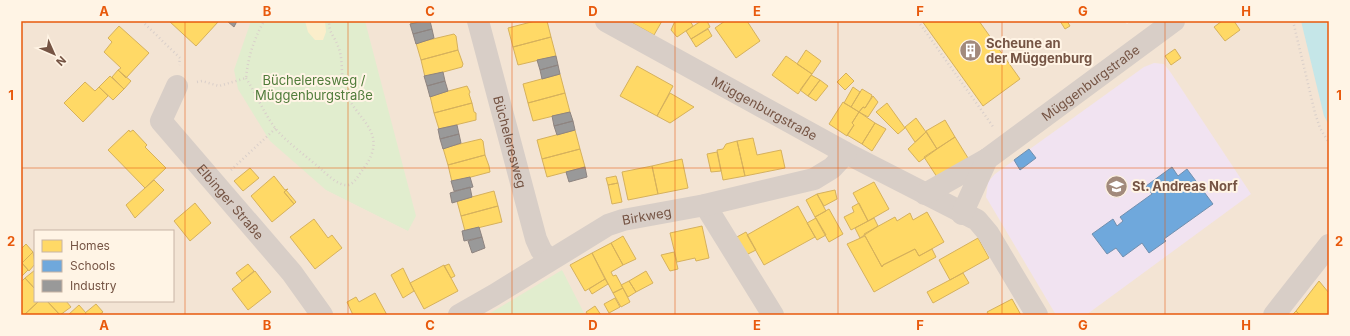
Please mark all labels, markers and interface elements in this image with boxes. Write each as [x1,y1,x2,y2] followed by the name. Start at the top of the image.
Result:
[99,3,109,19] text: A
[263,3,272,19] text: B
[425,3,435,19] text: C
[588,3,598,19] text: D
[753,3,761,19] text: E
[916,3,924,19] text: F
[1078,3,1088,19] text: G
[1241,3,1251,19] text: H
[34,34,74,74] north arrow
[986,35,1092,66] place label: Scheune an der Müggenburg
[958,37,984,63] building icon: Scheune an der Müggenburg
[1038,41,1143,124] street label: Müggenburgstraße
[53,53,69,69] text: N
[255,72,373,103] park label: Bücheleresweg / Müggenburgstraße
[709,73,820,144] street label: Müggenburgstraße
[8,87,14,103] text: 1
[1336,87,1342,103] text: 1
[490,94,530,190] street label: Bücheleresweg
[194,161,267,243] street label: Elbinger Straße
[1103,173,1129,199] school or university icon: St. Andreas Norf
[1132,178,1238,194] place label: St. Andreas Norf
[621,203,673,228] street label: Birkweg
[34,230,174,302] legend
[7,233,15,249] text: 2
[1335,233,1343,249] text: 2
[70,238,110,253] text: Homes
[70,258,115,273] text: Schools
[70,278,117,293] text: Industry
[99,317,109,333] text: A
[263,317,272,333] text: B
[425,317,435,333] text: C
[588,317,598,333] text: D
[753,317,761,333] text: E
[916,317,924,333] text: F
[1078,317,1088,333] text: G
[1241,317,1251,333] text: H

